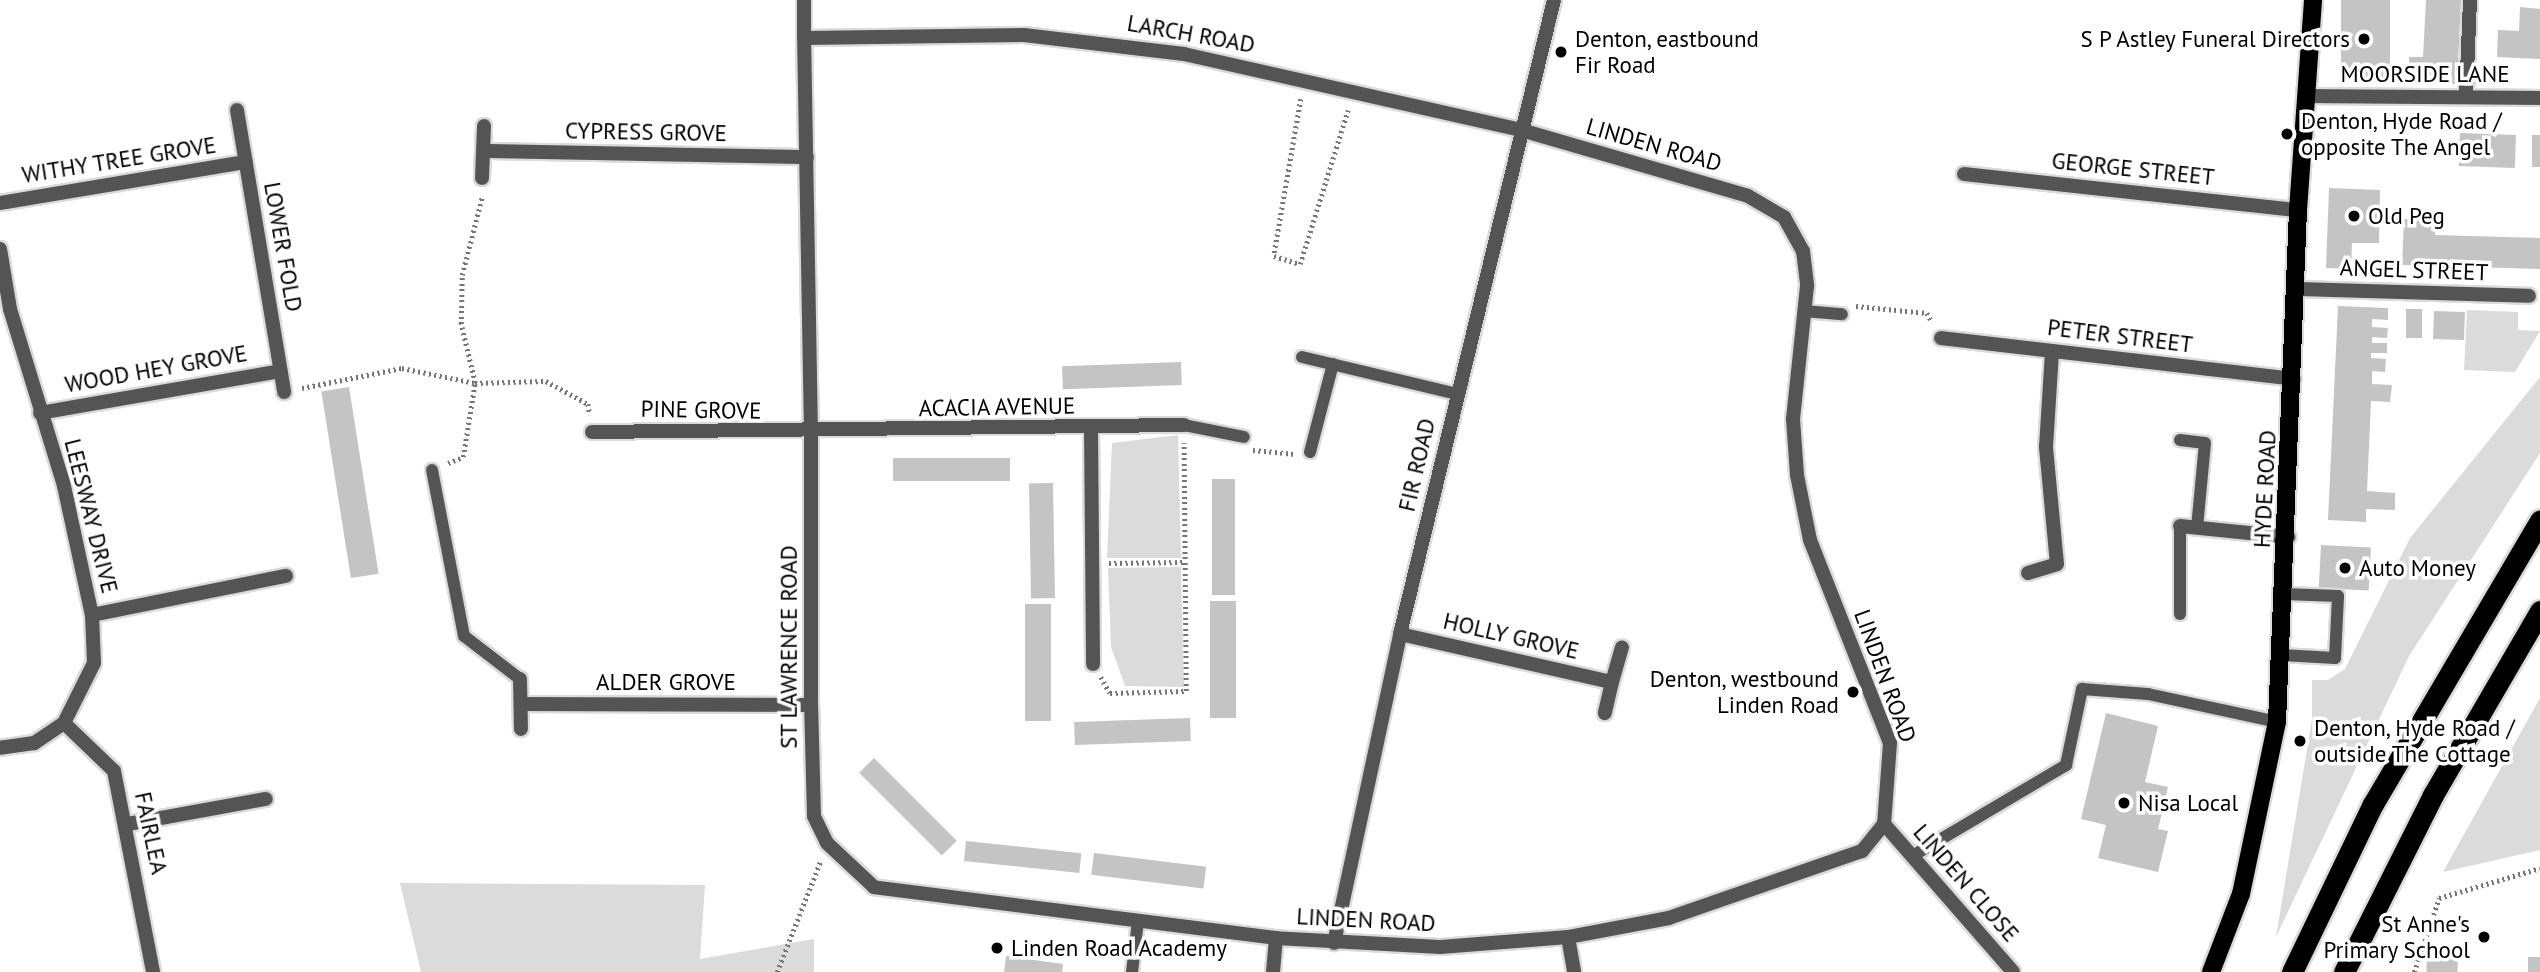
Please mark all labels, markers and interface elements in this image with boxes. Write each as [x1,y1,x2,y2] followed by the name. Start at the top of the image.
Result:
[1125,9,1257,59] street label: LARCH ROAD
[1575,25,1761,79] place label: Denton, eastbound Fir Road
[2078,25,2350,53] place label: S P Astley Funeral Directors
[2356,31,2372,47] marker: S P Astley Funeral Directors
[1553,44,1569,60] marker: Denton, eastbound Fir Road
[2340,60,2510,88] street label: MOORSIDE LANE
[2301,107,2503,161] place label: Denton, Hyde Road / opposite The Angel
[1583,113,1725,177] street label: LINDEN ROAD
[565,117,727,147] street label: CYPRESS GROVE
[2279,126,2295,142] marker: Denton, Hyde Road / opposite The Angel
[19,131,219,189] street label: WITHY TREE GROVE
[2050,147,2216,191] street label: GEORGE STREET
[258,180,308,314] street label: LOWER FOLD
[2368,202,2445,230] place label: Old Peg
[2346,208,2362,224] marker: Old Peg
[2339,254,2489,286] street label: ANGEL STREET
[2046,313,2194,359] street label: PETER STREET
[62,339,250,399] street label: WOOD HEY GROVE
[918,392,1076,422] street label: ACACIA AVENUE
[640,395,762,425] street label: PINE GROVE
[1393,416,1441,514] street label: FIR ROAD
[2248,429,2282,549] street label: HYDE ROAD
[58,436,124,596] street label: LEESWAY DRIVE
[775,545,803,749] street label: ST LAWRENCE ROAD
[2359,554,2476,582] place label: Auto Money
[2337,560,2353,576] marker: Auto Money
[1848,606,1922,746] street label: LINDEN ROAD
[1440,607,1582,665] street label: HOLLY GROVE
[1648,665,1839,719] place label: Denton, westbound Linden Road
[596,668,736,696] street label: ALDER GROVE
[1845,684,1861,700] marker: Denton, westbound Linden Road
[2314,714,2516,768] place label: Denton, Hyde Road / outside The Cottage
[2292,733,2308,749] marker: Denton, Hyde Road / outside The Cottage
[129,789,173,877] street label: FAIRLEA
[2138,789,2238,817] place label: Nisa Local
[2116,795,2132,811] marker: Nisa Local
[1907,819,2025,947] street label: LINDEN CLOSE
[1296,903,1436,937] street label: LINDEN ROAD
[2323,910,2470,964] place label: St Anne's Primary School
[2476,929,2492,945] marker: St Anne's Primary School
[1011,934,1228,962] place label: Linden Road Academy
[989,940,1005,956] marker: Linden Road Academy

